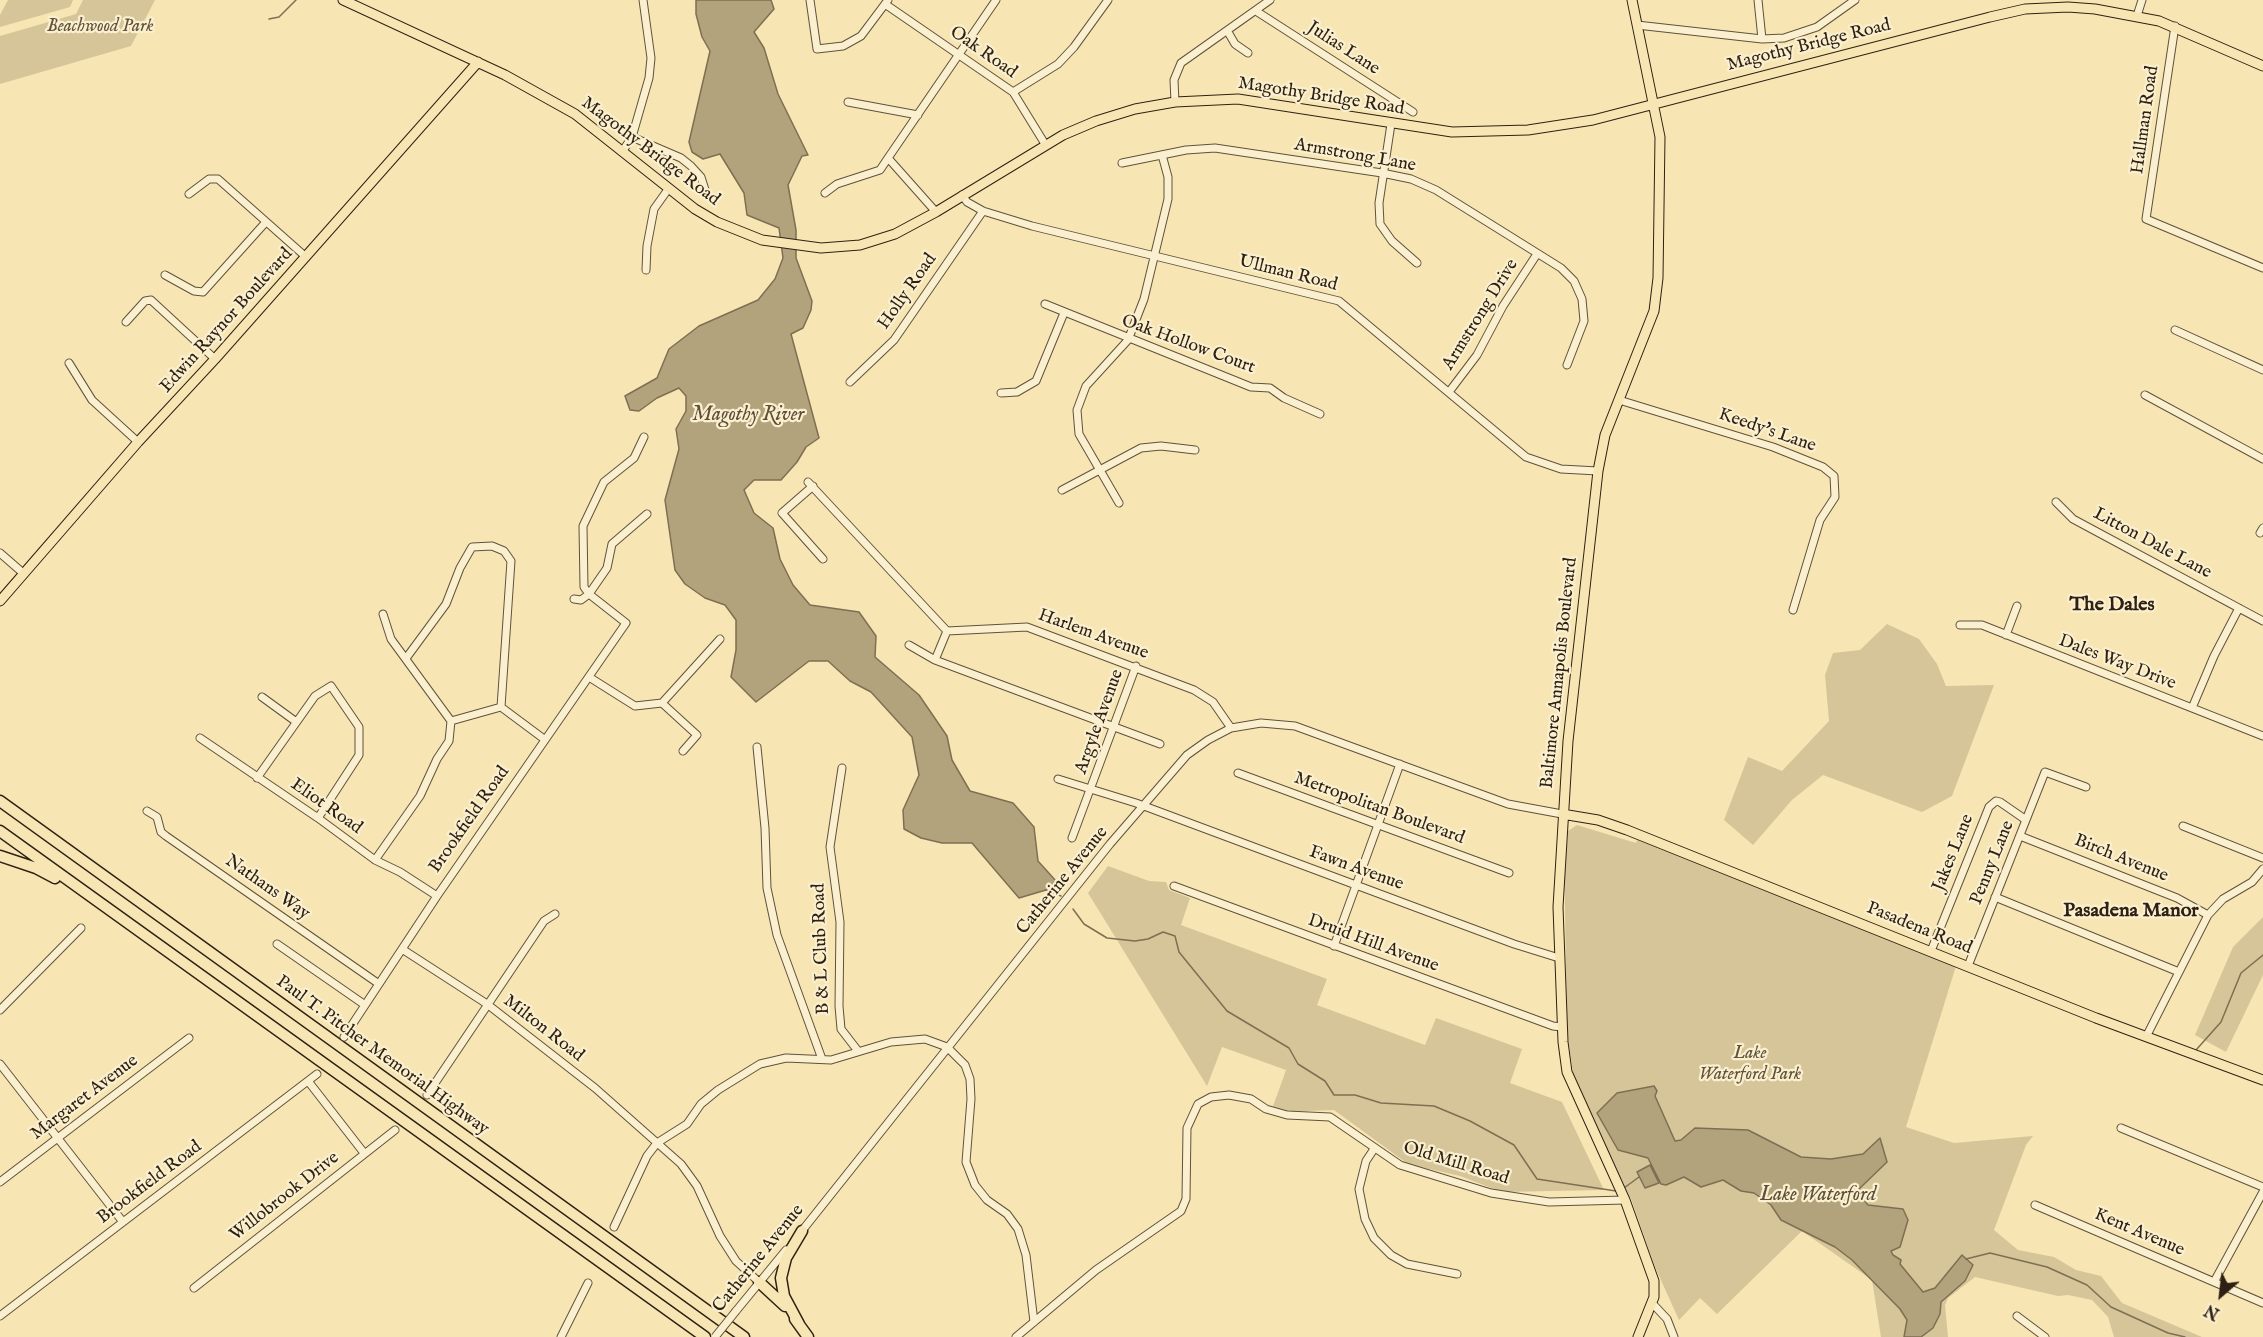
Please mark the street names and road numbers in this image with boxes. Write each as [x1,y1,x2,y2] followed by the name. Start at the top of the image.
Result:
[1725,15,1893,77] street label: Magothy Bridge Road
[1303,18,1383,80] street label: Julias Lane
[945,22,1021,84] street label: Oak Road
[2128,65,2164,175] street label: Hallman Road
[1236,73,1406,121] street label: Magothy Bridge Road
[576,93,724,211] street label: Magothy Bridge Road
[1292,135,1418,177] street label: Armstrong Lane
[156,244,298,398] street label: Edwin Raynor Boulevard
[874,250,942,334] street label: Holly Road
[1236,251,1340,297] street label: Ullman Road
[1438,256,1524,374] street label: Armstrong Drive
[1118,311,1258,379] street label: Oak Hollow Court
[1716,404,1818,458] street label: Keedy's Lane
[2089,504,2215,584] street label: Litton Dale Lane
[1537,556,1583,790] street label: Baltimore Annapolis Boulevard
[1035,605,1151,665] street label: Harlem Avenue
[2055,631,2179,695] street label: Dales Way Drive
[1071,667,1129,777] street label: Argyle Avenue
[425,762,515,878] street label: Brookfield Road
[1291,768,1467,850] street label: Metropolitan Boulevard
[286,774,366,840] street label: Eliot Road
[1929,811,1979,895] street label: Jakes Lane
[1966,818,2020,908] street label: Penny Lane
[1013,823,1113,939] street label: Catherine Avenue
[2071,830,2171,888] street label: Birch Avenue
[1306,842,1406,896] street label: Fawn Avenue
[220,851,314,925] street label: Nathans Way
[809,883,835,1015] street label: B & L Club Road
[1863,898,1975,960] street label: Pasadena Road
[1305,910,1441,978] street label: Druid Hill Avenue
[271,971,493,1141] street label: Paul T. Pitcher Memorial Highway
[498,991,588,1067] street label: Milton Road
[27,1051,143,1145] street label: Margaret Avenue
[93,1137,207,1229] street label: Brookfield Road
[1400,1138,1512,1190] street label: Old Mill Road
[226,1148,344,1246] street label: Willobrook Drive
[709,1201,809,1317] street label: Catherine Avenue
[2091,1204,2187,1262] street label: Kent Avenue

